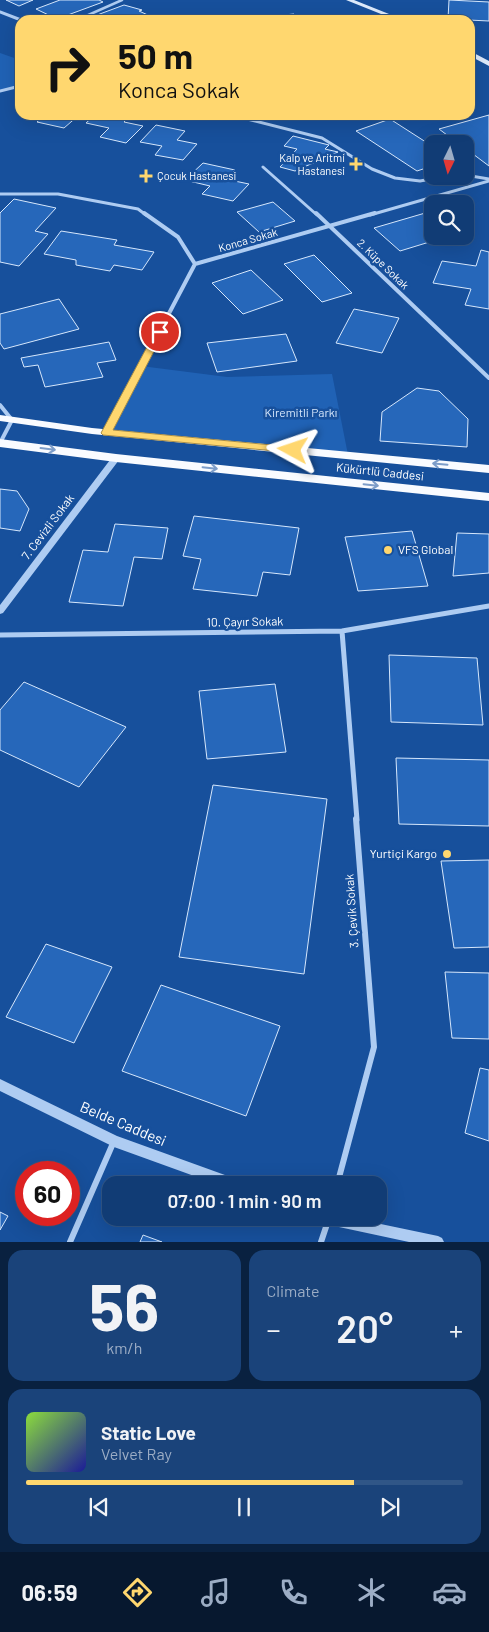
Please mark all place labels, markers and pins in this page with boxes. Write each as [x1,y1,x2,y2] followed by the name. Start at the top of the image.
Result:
[279,151,345,177] place label: Kalp ve Aritmi Hastanesi
[349,157,363,171] marker: Kalp ve Aritmi Hastanesi
[139,169,153,183] marker: Çocuk Hastanesi
[157,169,237,182] place label: Çocuk Hastanesi
[139,311,181,353] pin
[398,542,453,556] place label: VFS Global
[382,544,394,556] marker: VFS Global
[370,846,437,860] place label: Yurtiçi Kargo
[441,848,453,860] marker: Yurtiçi Kargo

